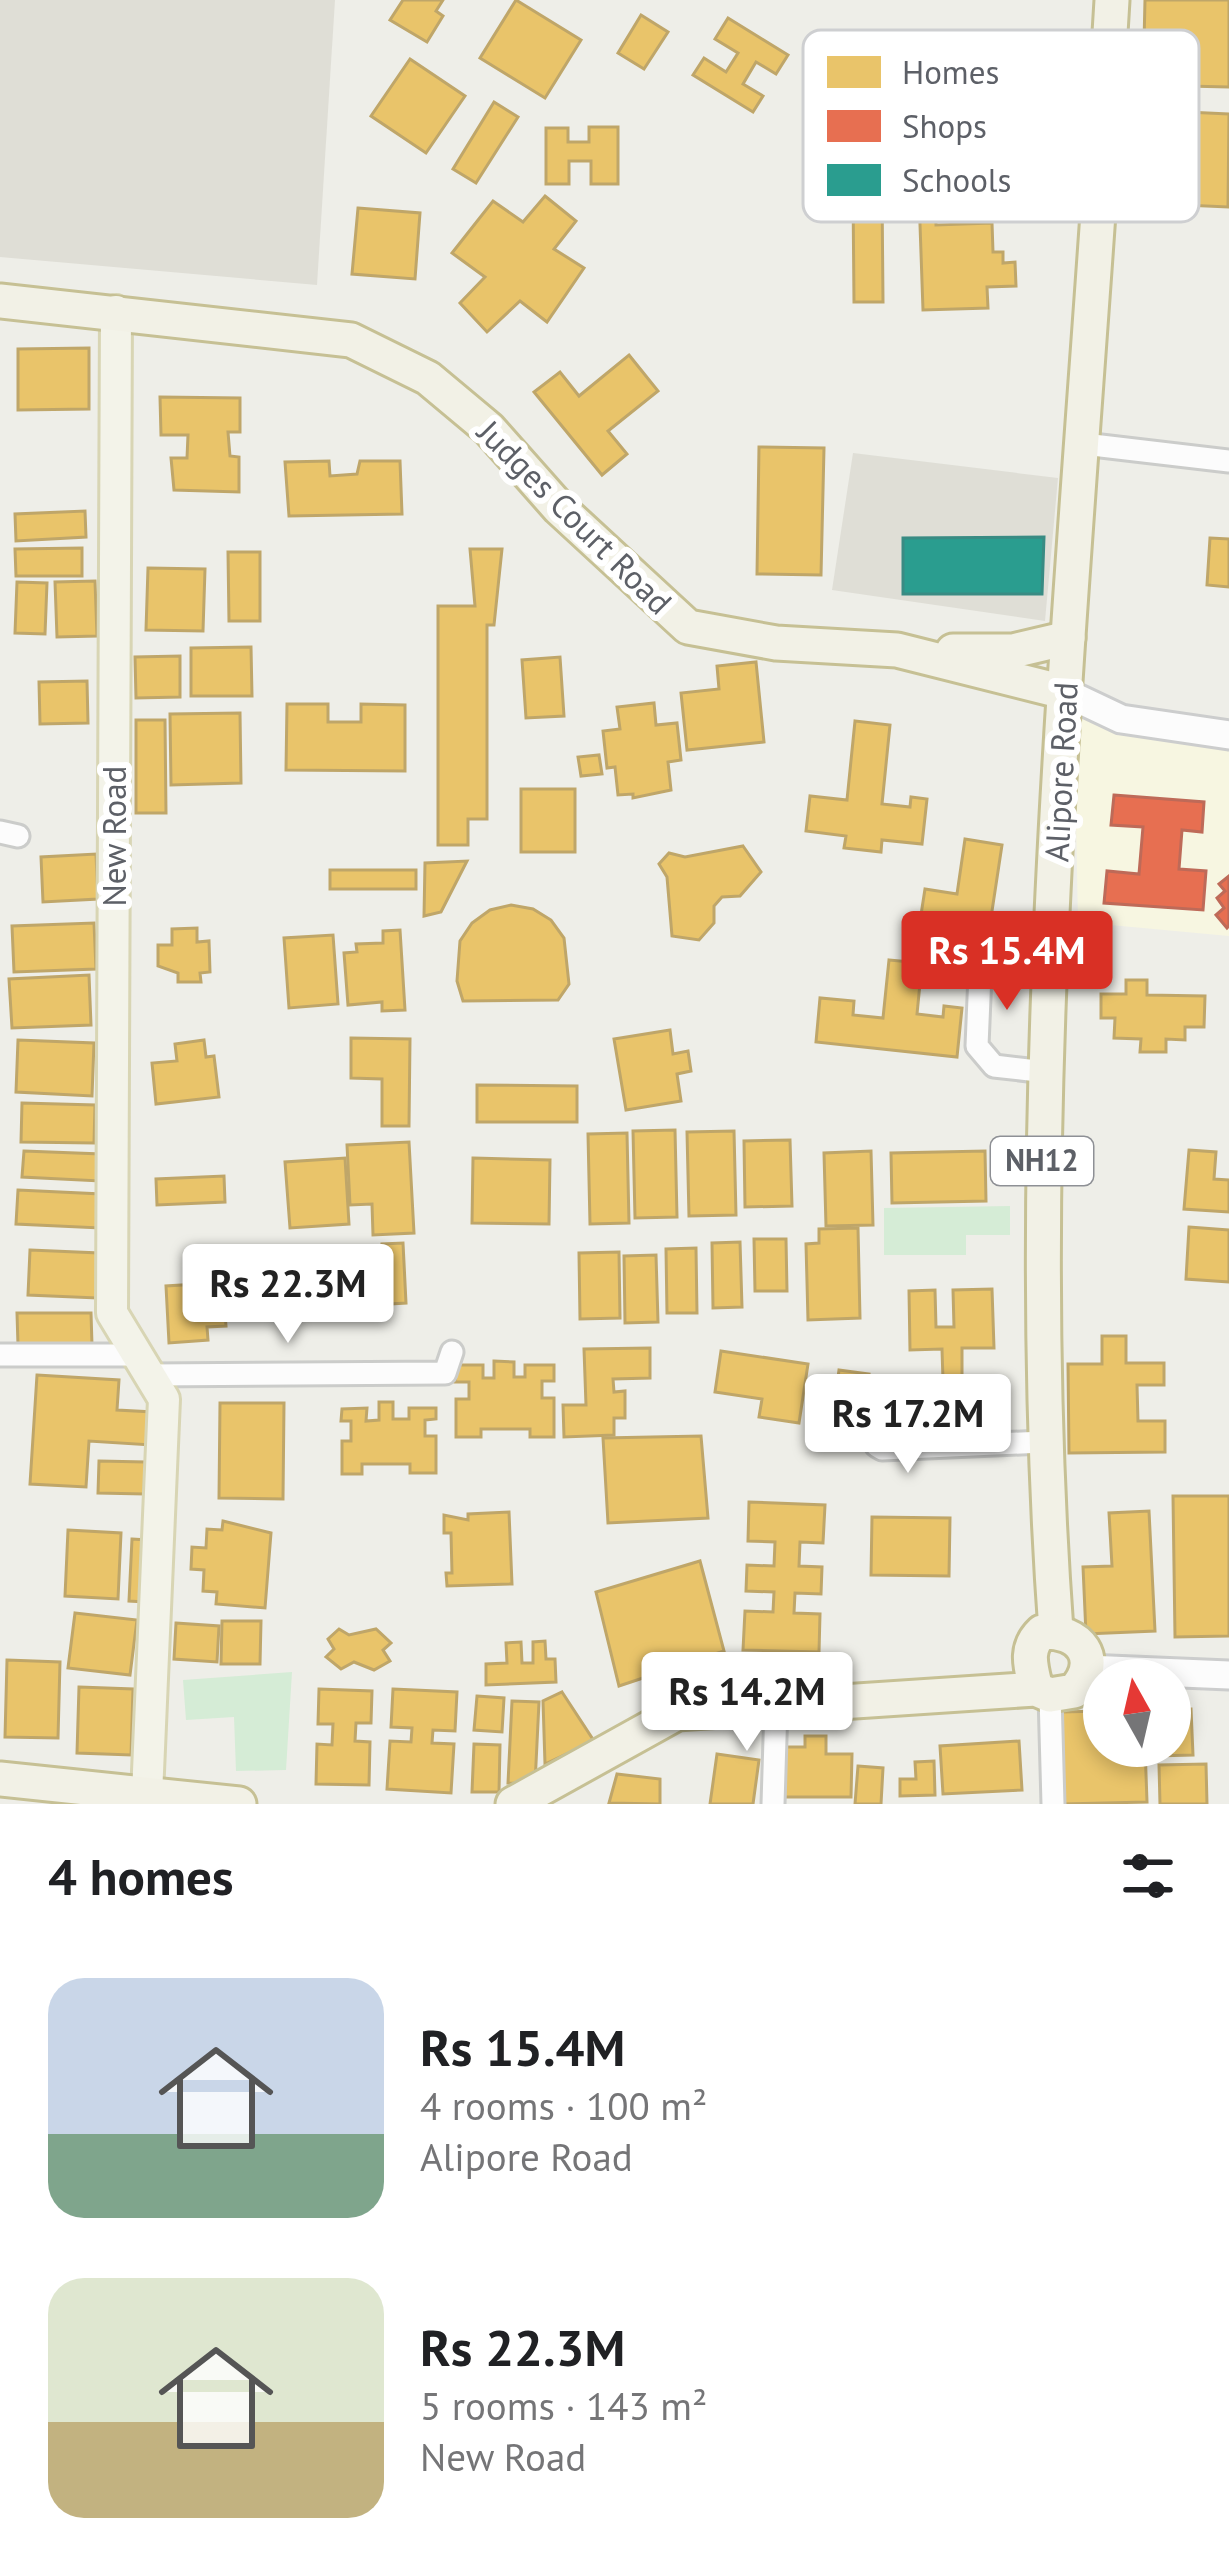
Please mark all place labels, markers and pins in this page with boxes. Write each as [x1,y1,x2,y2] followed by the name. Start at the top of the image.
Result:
[883,911,1131,1013] pin: Rs 15.4M
[164,1244,412,1346] pin: Rs 22.3M
[784,1374,1032,1476] pin: Rs 17.2M
[623,1652,871,1754] pin: Rs 14.2M

